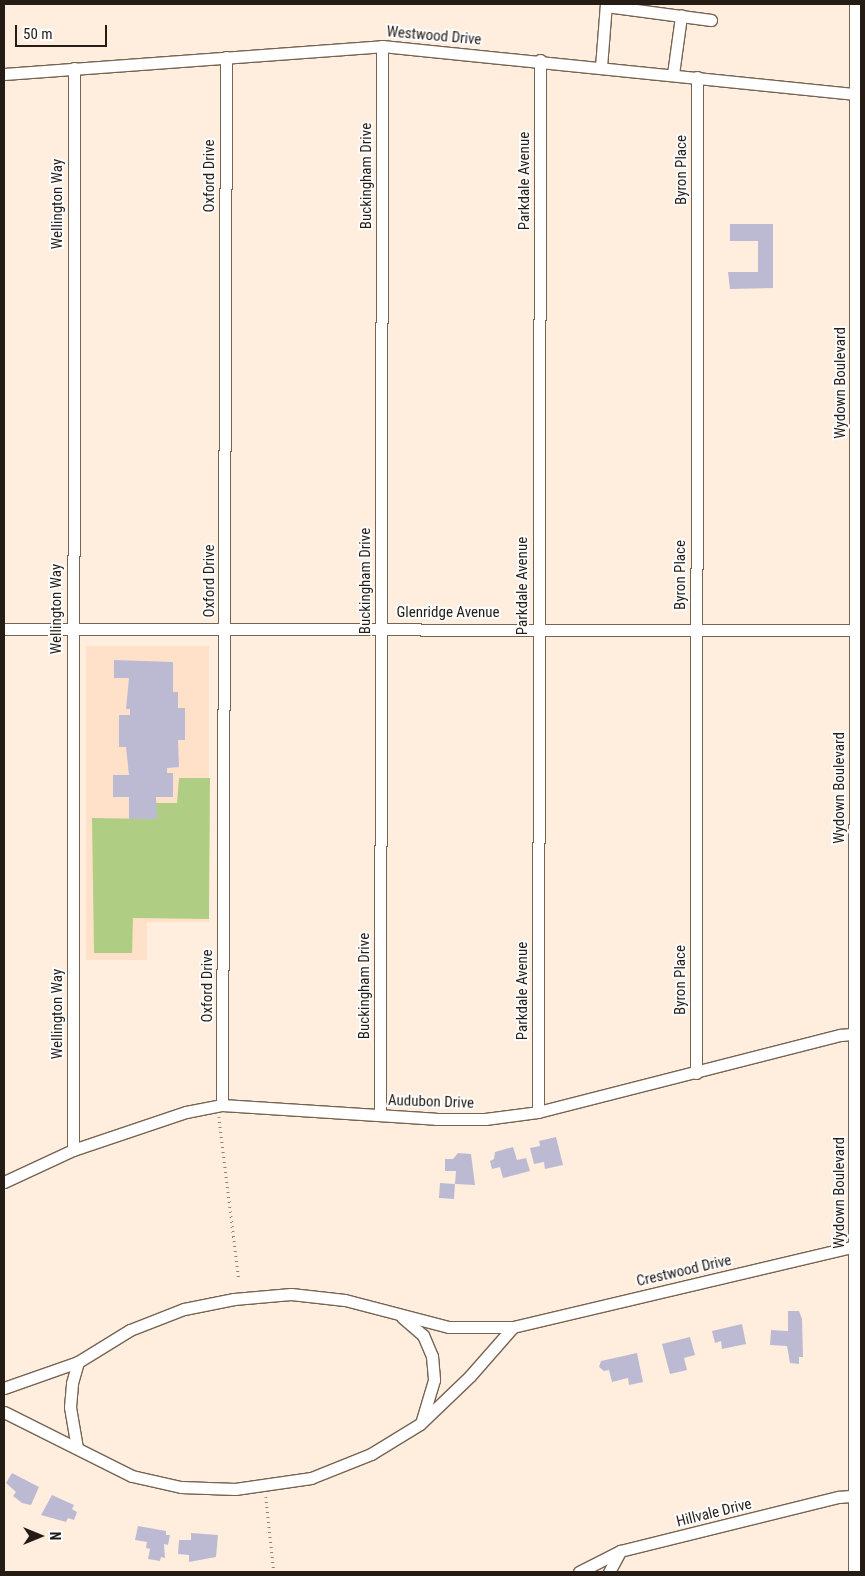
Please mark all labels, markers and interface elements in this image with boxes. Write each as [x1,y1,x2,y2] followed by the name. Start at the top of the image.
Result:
[18,15,110,47] scale bar
[386,23,482,49] street label: Westwood Drive
[23,25,53,43] text: 50 m
[358,123,376,229] street label: Buckingham Drive
[516,132,534,230] street label: Parkdale Avenue
[673,135,691,205] street label: Byron Place
[201,139,219,213] street label: Oxford Drive
[49,159,67,249] street label: Wellington Way
[832,327,850,439] street label: Wydown Boulevard
[357,528,375,634] street label: Buckingham Drive
[514,537,532,635] street label: Parkdale Avenue
[672,540,690,610] street label: Byron Place
[201,544,219,618] street label: Oxford Drive
[48,564,66,654] street label: Wellington Way
[396,604,500,622] street label: Glenridge Avenue
[831,732,849,844] street label: Wydown Boulevard
[356,933,374,1039] street label: Buckingham Drive
[514,942,532,1040] street label: Parkdale Avenue
[672,945,690,1015] street label: Byron Place
[199,949,217,1023] street label: Oxford Drive
[49,969,67,1059] street label: Wellington Way
[388,1092,474,1112] street label: Audubon Drive
[831,1137,849,1249] street label: Wydown Boulevard
[635,1251,733,1291] street label: Crestwood Drive
[674,1495,754,1531] street label: Hillvale Drive
[15,1511,65,1561] north arrow
[47,1532,63,1540] text: N

